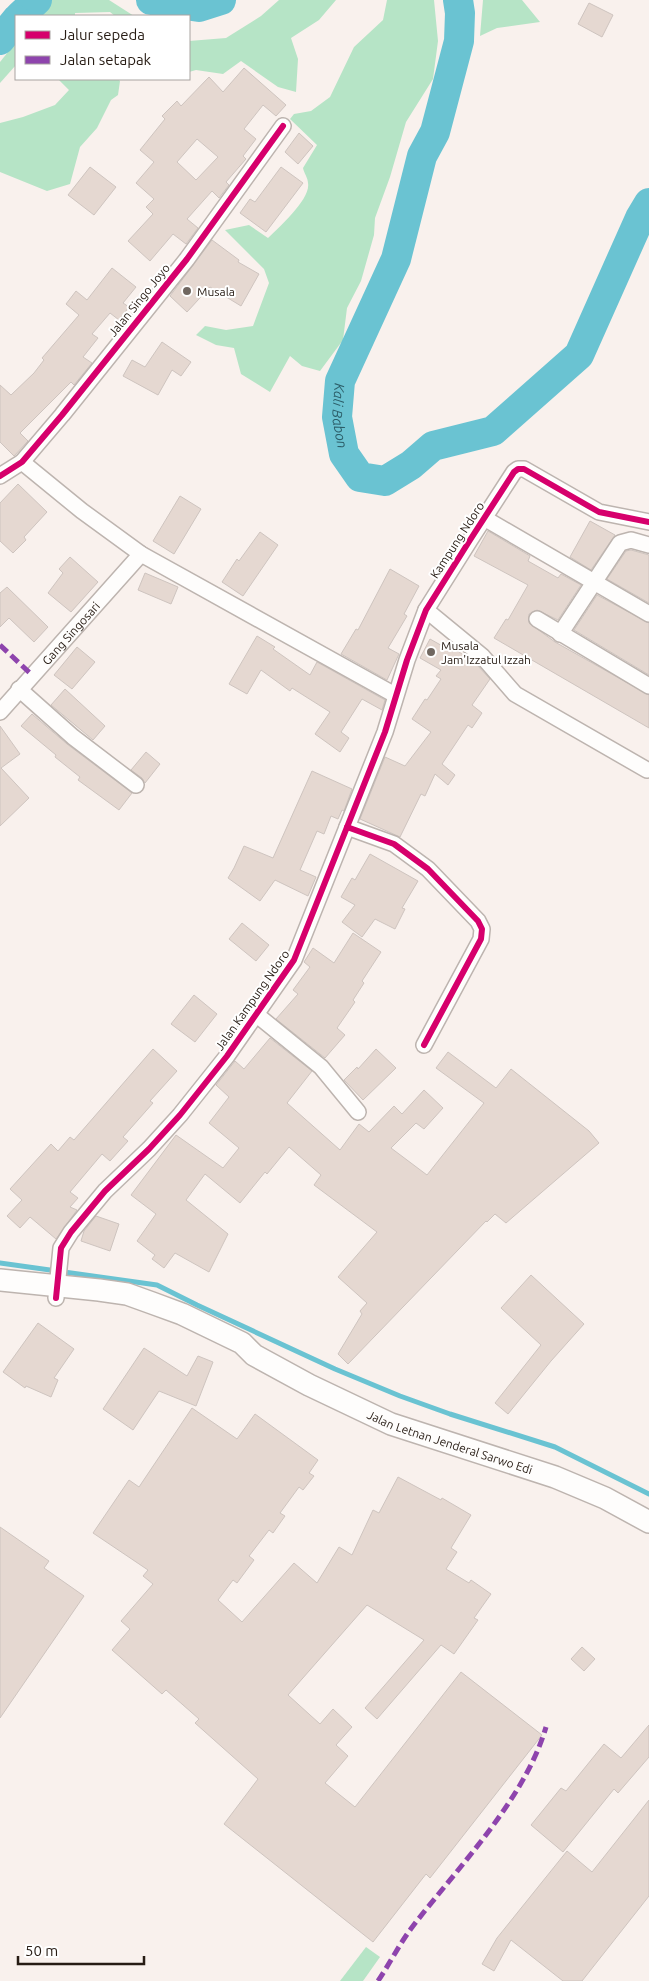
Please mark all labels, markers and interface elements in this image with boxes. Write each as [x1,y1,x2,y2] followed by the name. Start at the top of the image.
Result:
[15,15,190,80] legend
[60,26,145,43] text: Jalur sepeda
[60,51,152,68] text: Jalan setapak
[106,261,172,339] street label: Jalan Singo Joyo
[181,285,193,297] marker: Musala
[197,285,235,298] place label: Musala
[329,382,351,450] water label: Kali Babon
[427,499,487,581] street label: Kampung Ndoro
[39,599,102,667] street label: Gang Singosari
[441,639,531,666] place label: Musala Jam'Izzatul Izzah
[425,646,437,658] marker: Musala Jam'Izzatul Izzah
[212,947,292,1053] street label: Jalan Kampung Ndoro
[365,1407,534,1476] street label: Jalan Letnan Jenderal Sarwo Edi
[18,1934,144,1966] scale bar
[25,1942,58,1959] text: 50 m

